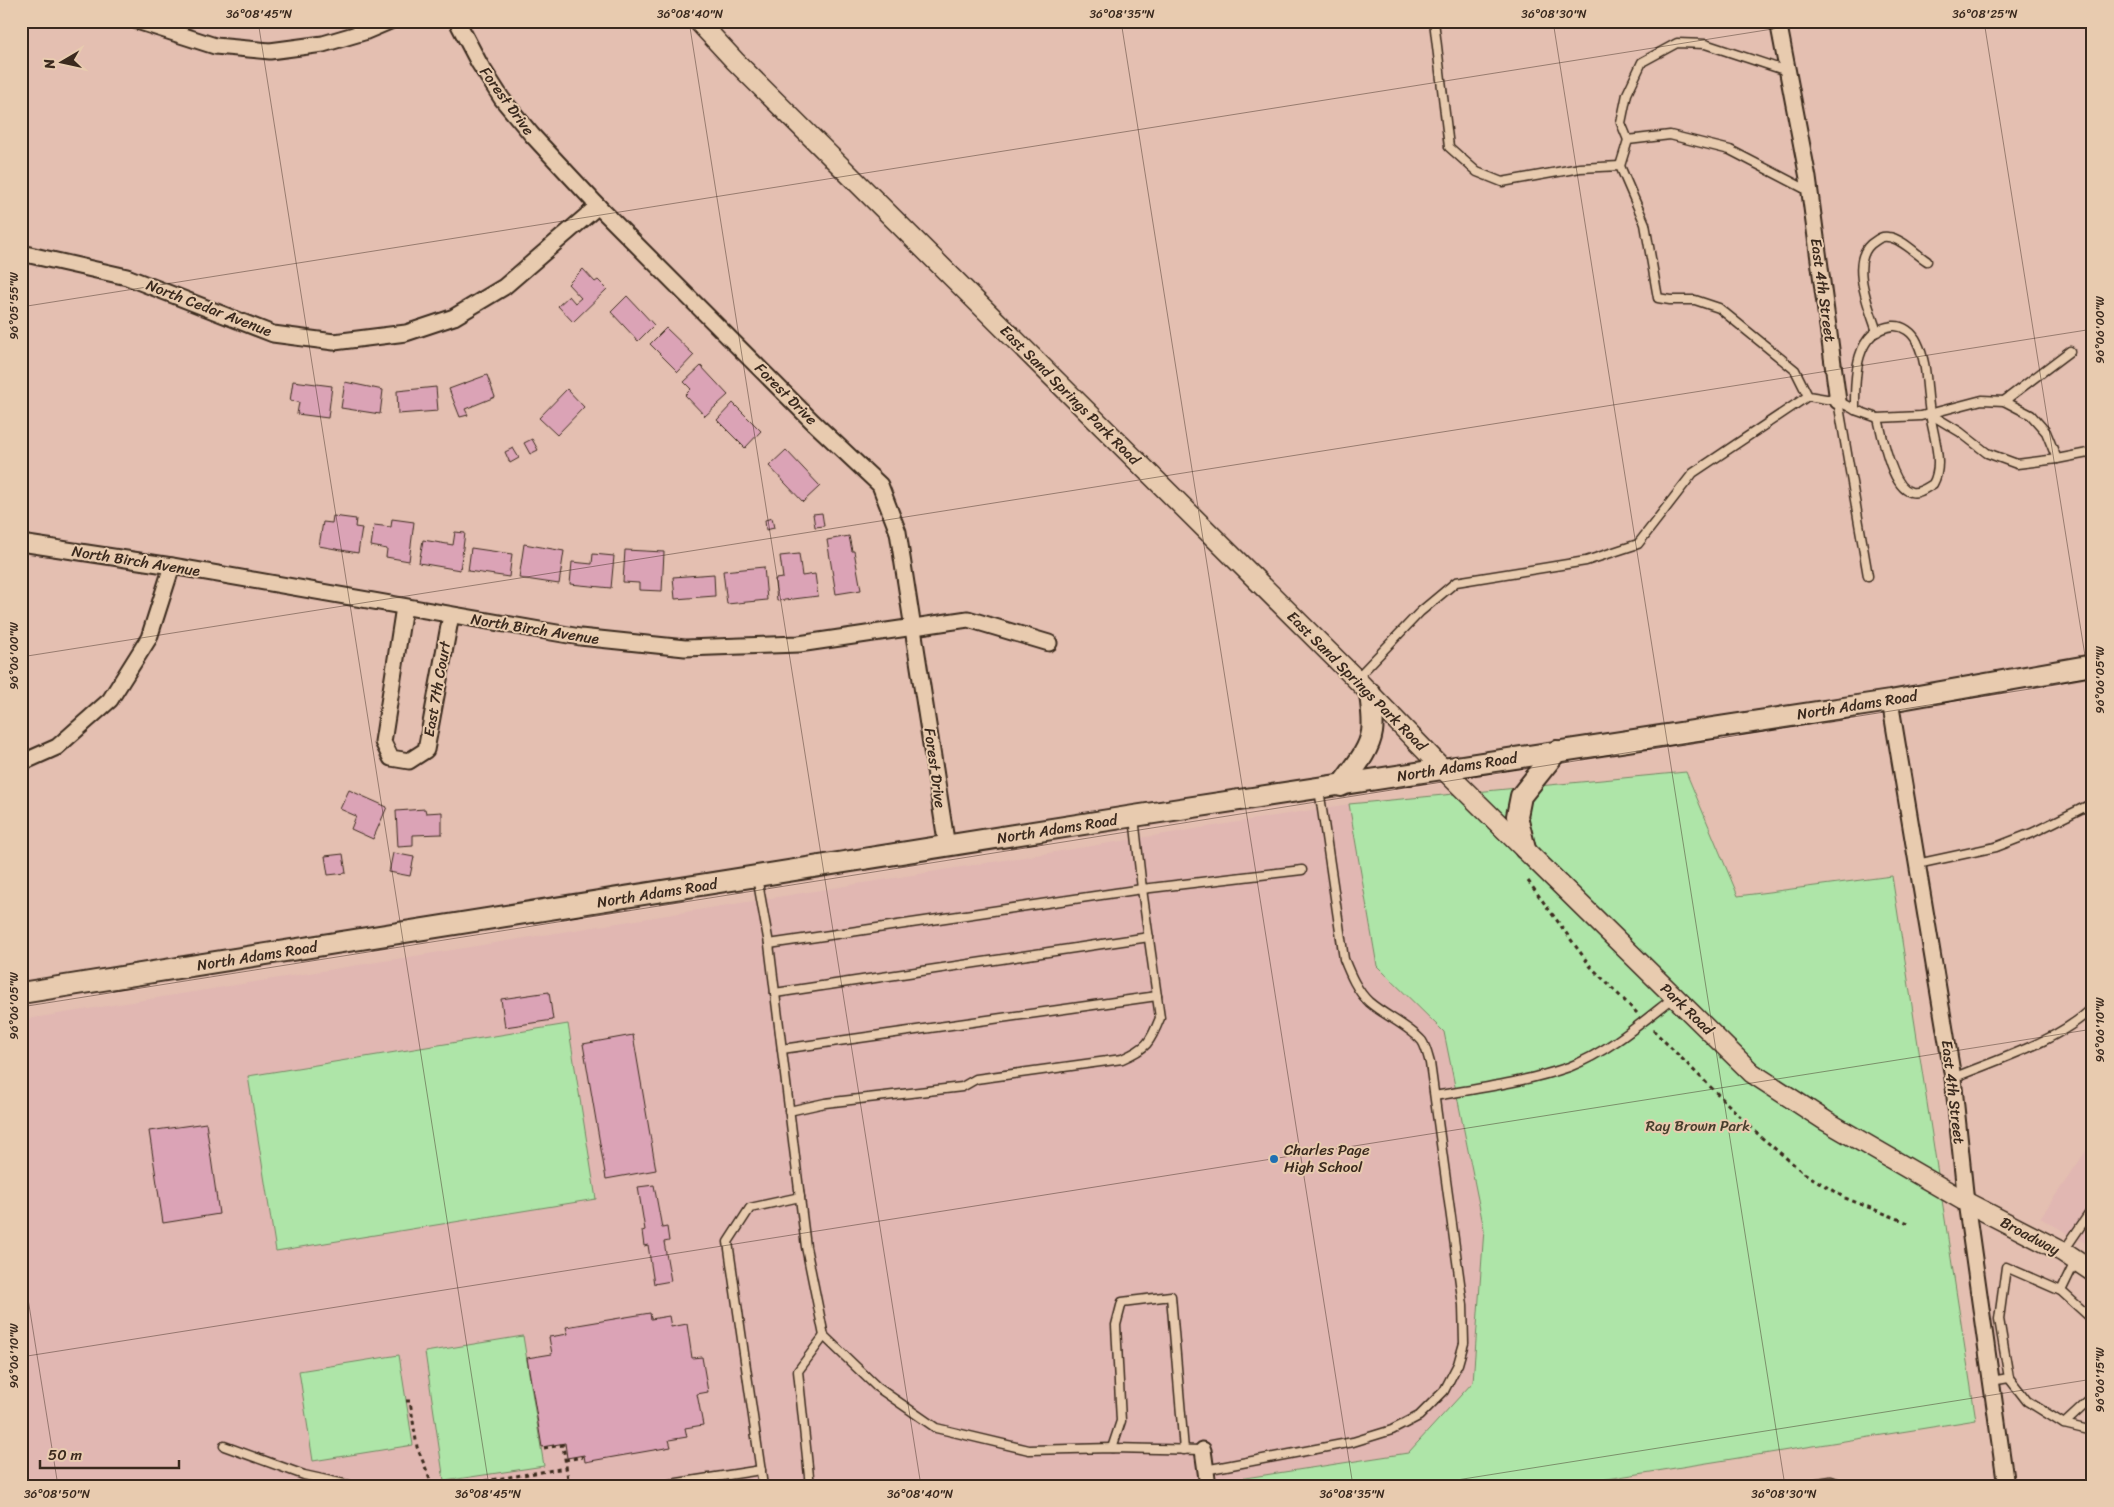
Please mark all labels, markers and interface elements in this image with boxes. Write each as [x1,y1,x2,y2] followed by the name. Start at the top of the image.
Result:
[226,3,293,25] text: 36°08'45"N
[657,3,724,25] text: 36°08'40"N
[1089,3,1155,25] text: 36°08'35"N
[1521,3,1587,25] text: 36°08'30"N
[1952,3,2018,25] text: 36°08'25"N
[38,38,88,88] north arrow
[37,57,63,72] text: N
[473,61,541,141] street label: Forest Drive
[1803,236,1843,344] street label: East 4th Street
[3,271,25,340] text: 96°05'55"W
[142,272,276,344] street label: North Cedar Avenue
[2089,295,2111,364] text: 96°06'00"W
[994,319,1147,472] street label: East Sand Springs Park Road
[748,356,824,432] street label: Forest Drive
[70,538,202,584] street label: North Birch Avenue
[1281,605,1434,758] street label: East Sand Springs Park Road
[469,606,601,652] street label: North Birch Avenue
[3,621,25,690] text: 96°06'00"W
[416,638,458,739] street label: East 7th Court
[2089,646,2111,714] text: 96°06'05"W
[1795,682,1920,727] street label: North Adams Road
[917,726,954,810] street label: Forest Drive
[1395,744,1520,789] street label: North Adams Road
[995,806,1120,851] street label: North Adams Road
[595,870,720,915] street label: North Adams Road
[195,933,320,978] street label: North Adams Road
[3,972,25,1040] text: 96°06'05"W
[1654,976,1721,1042] street label: Park Road
[2089,997,2111,1063] text: 96°06'10"W
[1934,1039,1972,1146] street label: East 4th Street
[1646,1113,1750,1139] park label: Ray Brown Park
[1284,1137,1370,1180] place label: Charles Page High School
[1268,1153,1280,1165] marker: Charles Page High School
[1995,1209,2065,1263] street label: Broadway
[3,1323,25,1389] text: 96°06'10"W
[2089,1347,2111,1412] text: 96°06'15"W
[40,1437,179,1469] scale bar
[48,1442,83,1468] text: 50 m
[24,1483,91,1505] text: 36°08'50"N
[455,1483,522,1505] text: 36°08'45"N
[887,1483,954,1505] text: 36°08'40"N
[1319,1483,1385,1505] text: 36°08'35"N
[1751,1483,1817,1505] text: 36°08'30"N

